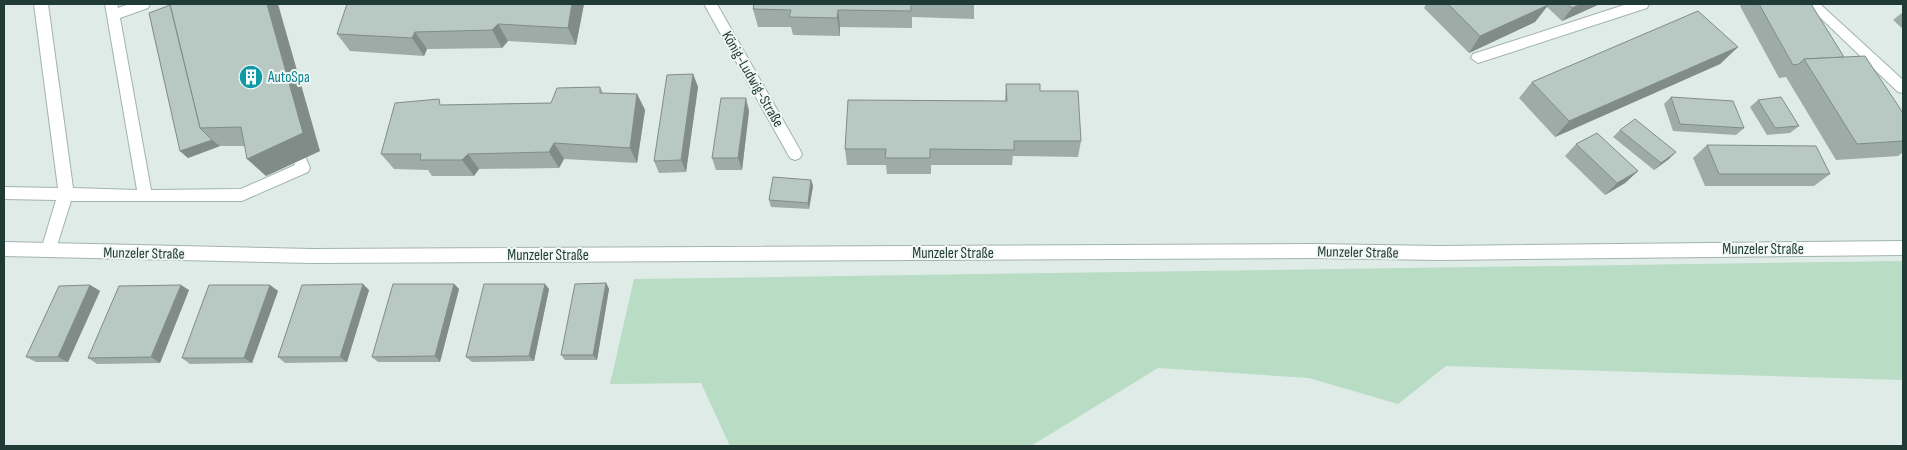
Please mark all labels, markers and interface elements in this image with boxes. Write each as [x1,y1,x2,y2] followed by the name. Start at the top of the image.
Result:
[717,28,788,131] street label: König-Ludwig-Straße
[238,64,264,90] building icon: AutoSpa
[267,68,310,87] place label: AutoSpa
[1722,240,1804,259] street label: Munzeler Straße
[1317,242,1399,263] street label: Munzeler Straße
[103,243,185,264] street label: Munzeler Straße
[912,244,994,263] street label: Munzeler Straße
[507,246,589,265] street label: Munzeler Straße

